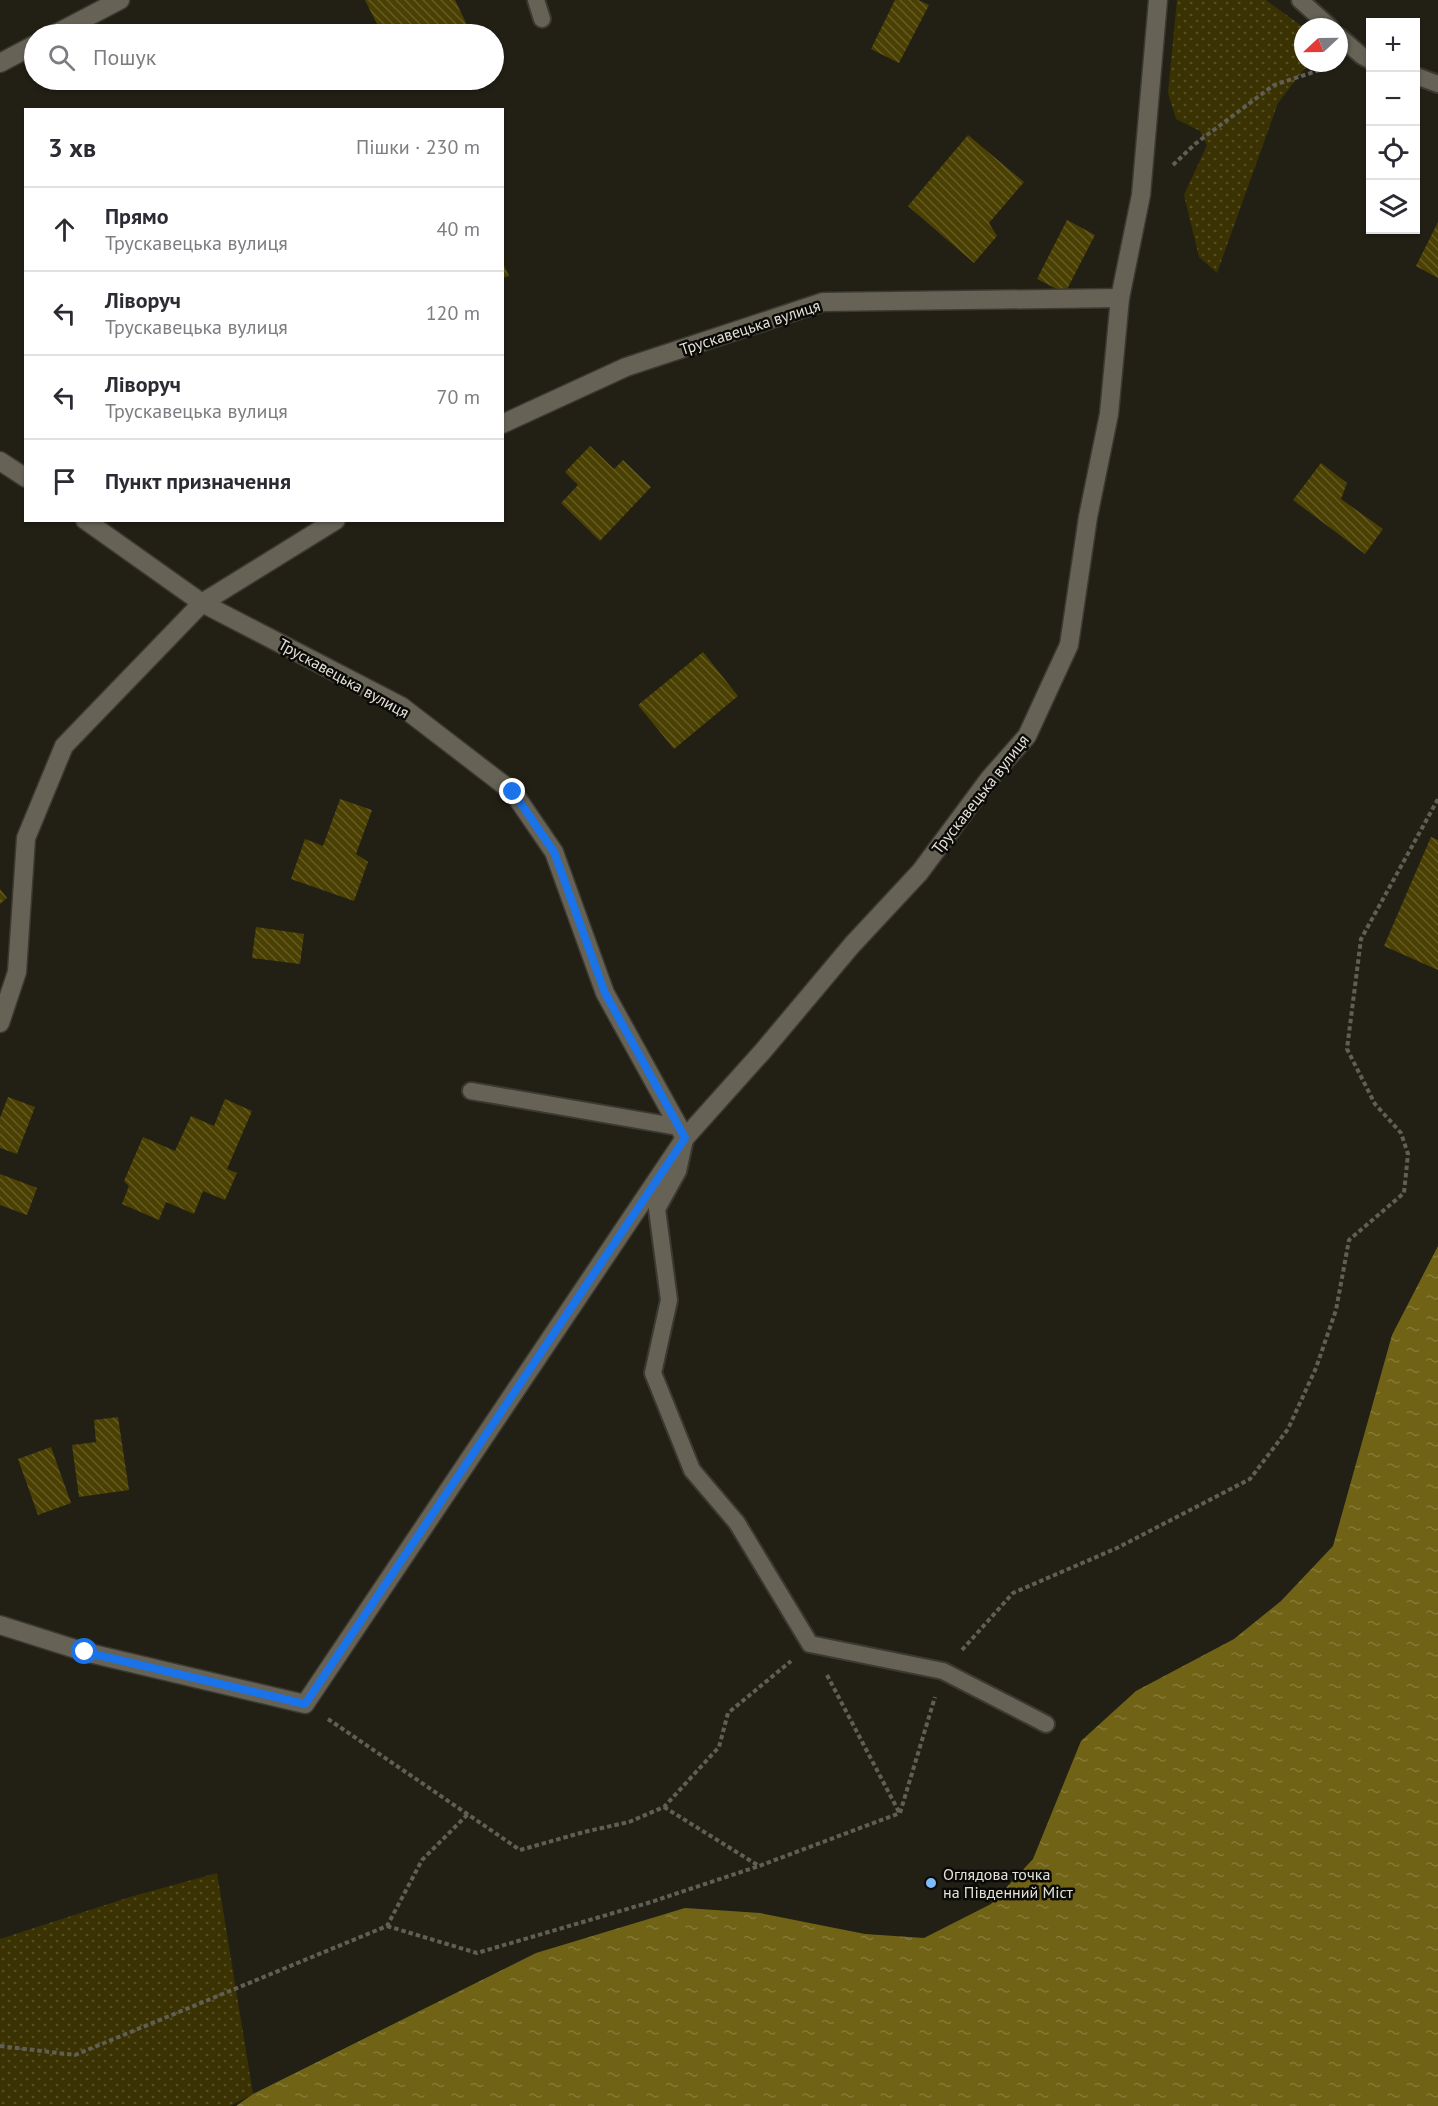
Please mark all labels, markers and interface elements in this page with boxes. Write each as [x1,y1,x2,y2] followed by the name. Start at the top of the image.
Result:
[1294,18,1348,72] north arrow
[1366,18,1420,234] map controls
[1366,18,1420,72] button: +
[24,24,504,90] search box
[45,41,78,74] icon: search
[93,43,156,71] text: Пошук
[1366,72,1420,126] button: −
[1366,126,1420,180] button: locate
[48,131,96,164] text: 3 хв
[356,134,480,160] text: Пішки · 230 m
[1366,180,1420,234] button: layers
[105,202,168,230] text: Прямо
[48,213,81,246] icon: ahead
[437,216,480,242] text: 40 m
[105,230,288,256] text: Трускавецька вулиця
[105,286,181,314] text: Ліворуч
[677,295,823,359] street label: Трускавецька вулиця
[48,297,81,330] icon: left
[426,300,480,326] text: 120 m
[105,314,288,340] text: Трускавецька вулиця
[105,370,181,398] text: Ліворуч
[48,381,81,414] icon: left
[437,384,480,410] text: 70 m
[105,398,288,424] text: Трускавецька вулиця
[48,465,81,498] icon: arrive
[105,467,291,495] text: Пункт призначення
[275,634,413,722] street label: Трускавецька вулиця
[927,730,1033,858] street label: Трускавецька вулиця
[499,778,525,804] route end
[71,1638,97,1664] route start
[943,1864,1073,1902] place label: Оглядова точка на Південний Міст
[924,1876,938,1890] marker: Оглядова точка на Південний Міст

